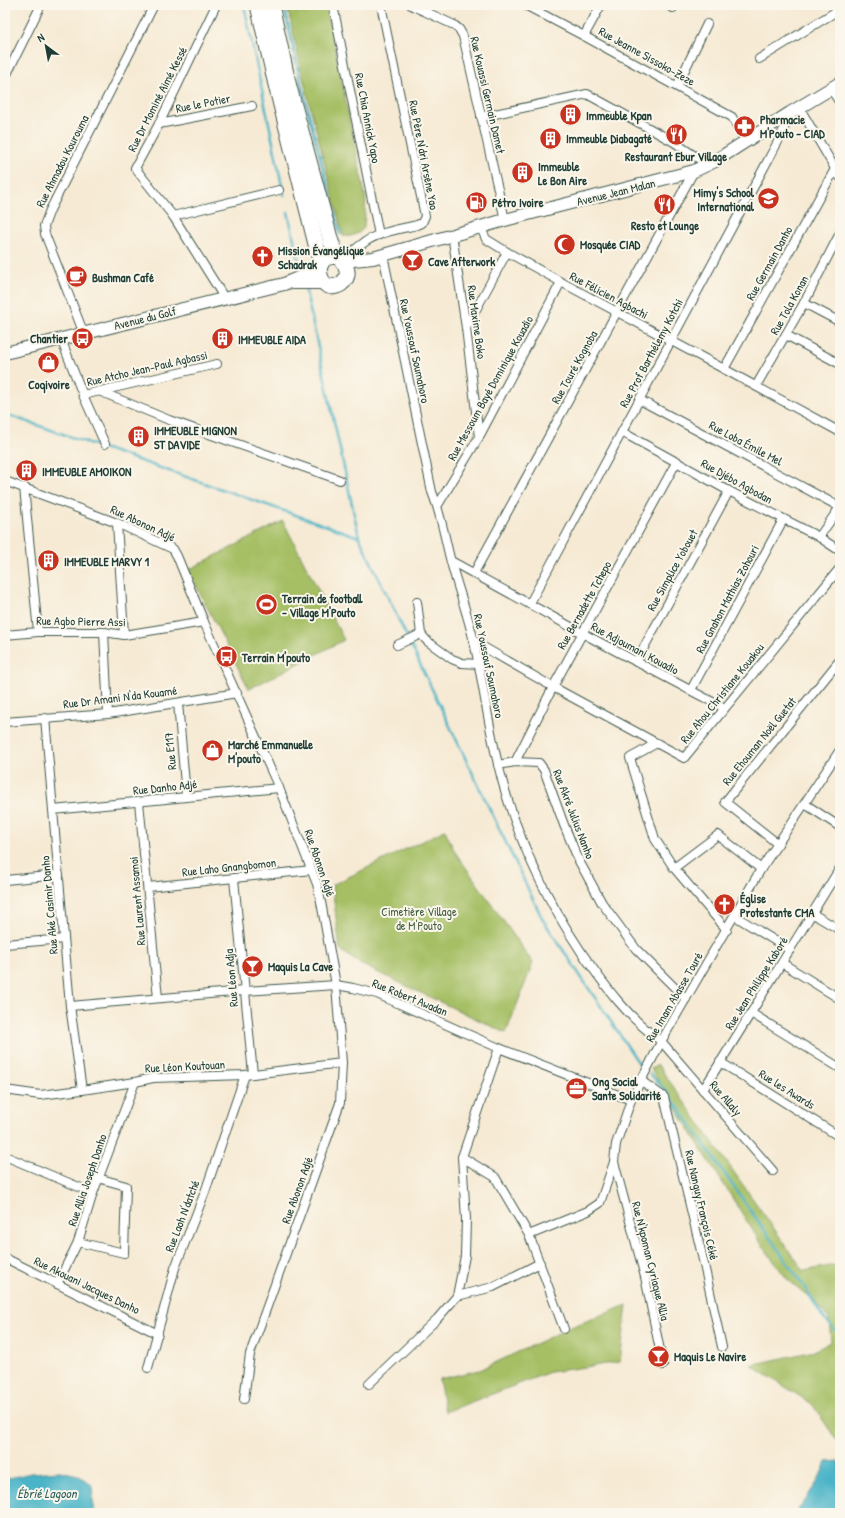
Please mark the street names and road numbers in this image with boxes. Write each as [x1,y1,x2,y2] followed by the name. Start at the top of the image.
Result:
[596,22,698,90] street label: Rue Jeanne Sissoko-Zeze
[466,35,510,156] street label: Rue Kouassi Germain Damet
[123,43,191,155] street label: Rue Dr Mominé Aimé Kessé
[351,72,385,165] street label: Rue Chia Annick Yapo
[174,89,232,117] street label: Rue le Potier
[405,99,443,211] street label: Rue Père N'dri Arsène Yao
[31,112,93,210] street label: Rue Ahmadou Kourouma
[575,174,657,210] street label: Avenue Jean Malan
[742,223,796,303] street label: Rue Germain Danho
[567,267,651,323] street label: Rue Félicien Agbachi
[766,272,812,338] street label: Rue Tola Konan
[463,284,491,360] street label: Rue Maxime Boko
[615,296,687,410] street label: Rue Prof Barthélemy Kotchi
[396,297,434,405] street label: Rue Youssouf Soumahoro
[112,302,179,334] street label: Avenue du Golf
[443,312,537,463] street label: Rue Messoum Bayé Dominique Kouadio
[547,327,601,407] street label: Rue Touré Kognoba
[85,346,209,390] street label: Rue Atcho Jean-Paul Agbassi
[706,416,787,470] street label: Rue Loba Émile Mel
[698,454,776,508] street label: Rue Djébo Agbodan
[108,501,179,546] street label: Rue Abonon Adjé
[643,525,702,614] street label: Rue Simplice Yobouet
[691,542,763,656] street label: Rue Gnahon Mathias Zohouri
[553,558,615,652] street label: Rue Bernadette Tchepo
[36,612,126,630] street label: Rue Agbo Pierre Assi
[470,612,508,720] street label: Rue Youssouf Soumahoro
[588,618,682,678] street label: Rue Adjoumani Kouadio
[676,639,768,747] street label: Rue Ahou Christiane Kouakou
[62,682,178,712] street label: Rue Dr Amani N'da Kouamé
[718,693,800,789] street label: Rue Ehouman Noël Guetat
[160,731,180,771] street label: Rue E117
[549,767,599,861] street label: Rue Akré Julius Nanho
[132,775,198,799] street label: Rue Danho Adjé
[301,827,340,899] street label: Rue Abonon Adjé
[181,854,277,880] street label: Rue Laho Gnangbomon
[36,855,62,955] street label: Rue Aké Casimir Danho
[125,856,149,946] street label: Rue Laurent Assamoi
[720,933,792,1033] street label: Rue Jean Philippe Kaboré
[220,948,242,1008] street label: Rue Léon Adja
[641,949,707,1045] street label: Rue Imam Abasse Touré
[370,974,450,1020] street label: Rue Robert Awadan
[145,1055,225,1077] street label: Rue Léon Koutouan
[756,1065,819,1113] street label: Rue les Awards
[706,1077,746,1119] street label: Rue Allaly
[63,1132,111,1228] street label: Rue Allia Joseph Danho
[681,1148,723,1262] street label: Rue Nanguy François Céké
[277,1154,317,1226] street label: Rue Abonon Adjé
[160,1177,204,1254] street label: Rue Laoh N'datché
[628,1200,674,1323] street label: Rue N'kpoman Cyriaque Allia
[31,1252,143,1318] street label: Rue Akouani Jacques Danho

